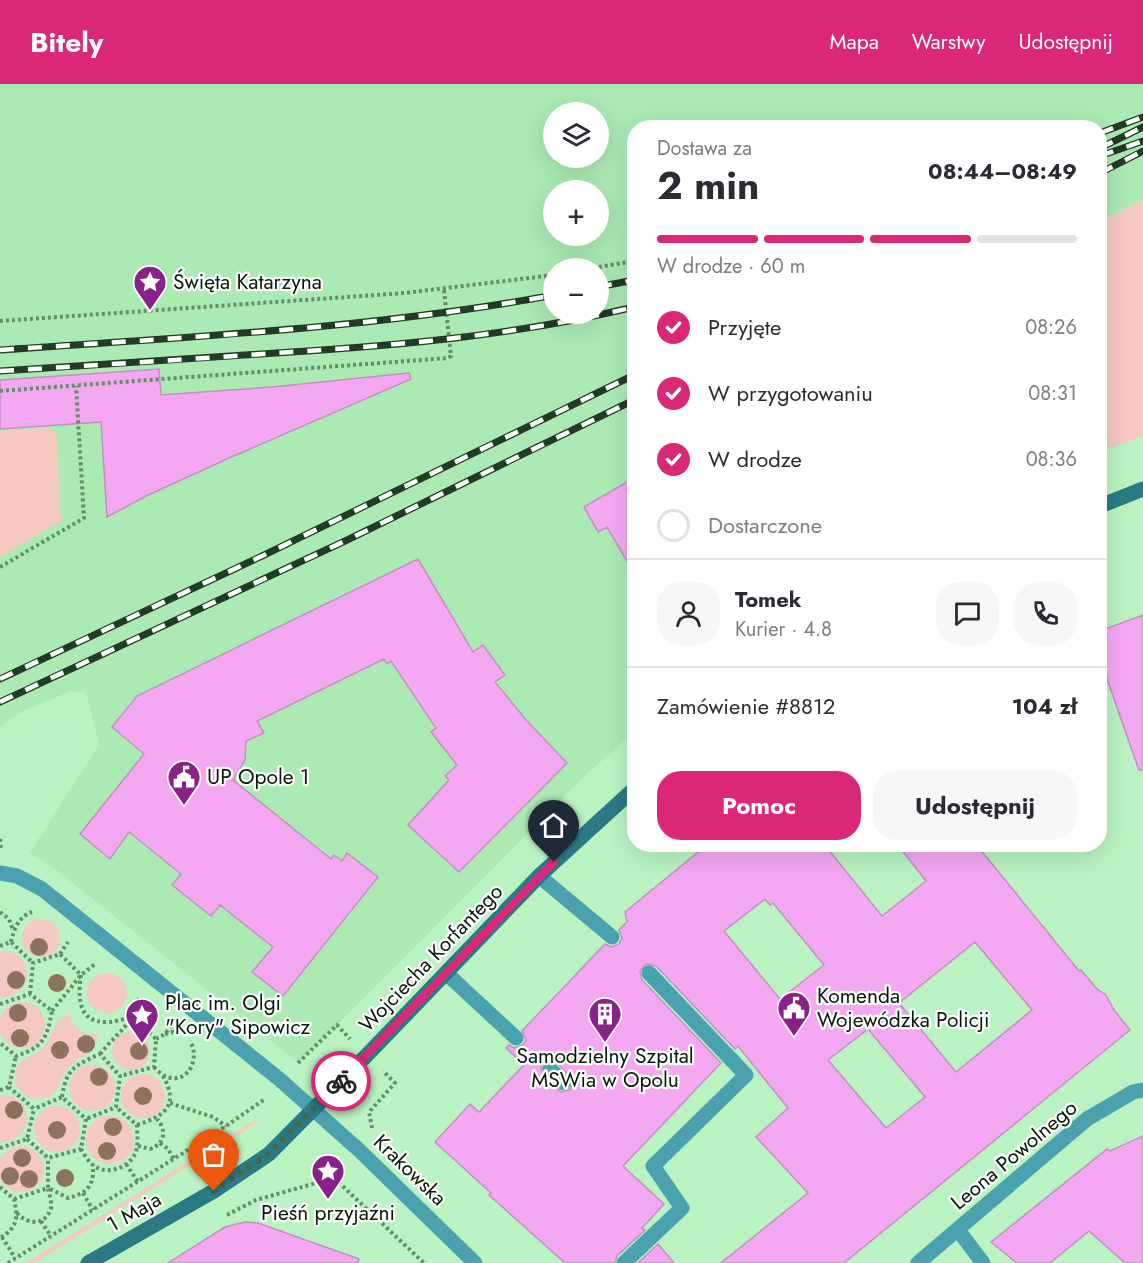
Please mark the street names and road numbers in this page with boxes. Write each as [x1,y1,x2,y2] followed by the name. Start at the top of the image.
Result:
[352,877,510,1039] street label: Wojciecha Korfantego
[944,1093,1084,1217] street label: Leona Powolnego
[367,1127,453,1213] street label: Krakowska
[101,1184,167,1240] street label: 1 Maja

